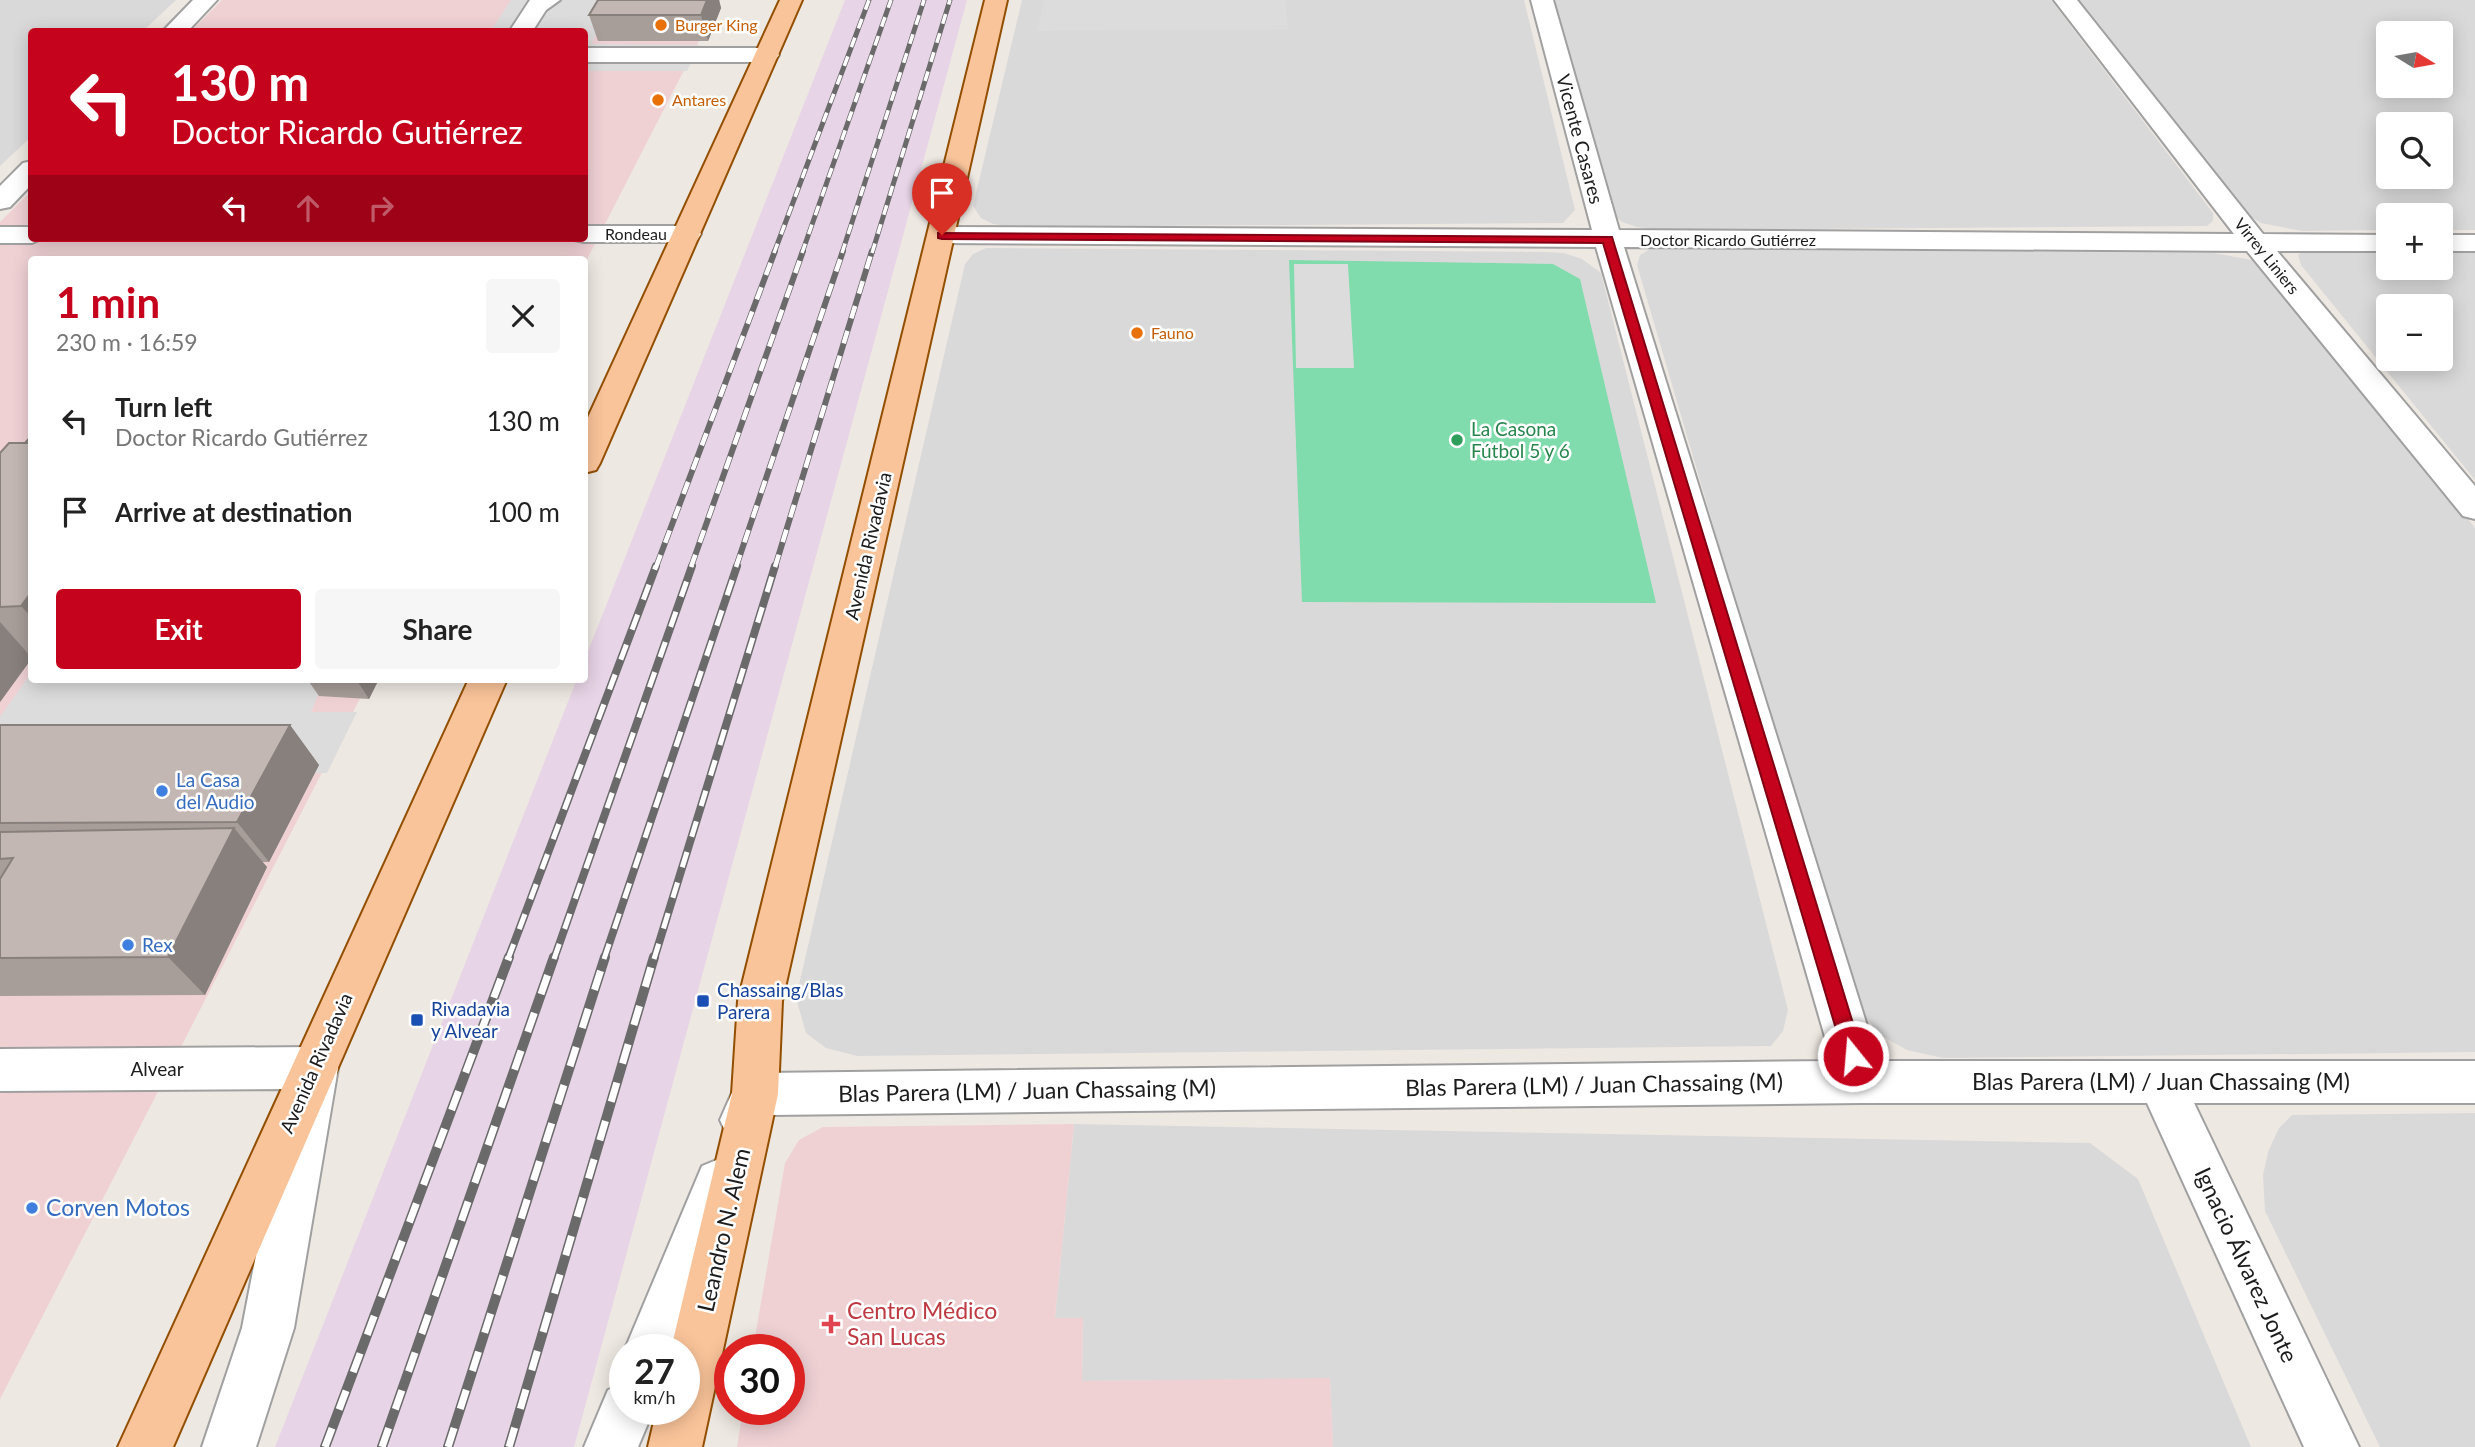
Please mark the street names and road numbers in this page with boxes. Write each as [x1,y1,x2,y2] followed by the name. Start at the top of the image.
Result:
[1552,72,1609,206] street label: Vicente Casares
[2231,214,2304,298] street label: Virrey Liniers
[605,224,667,243] street label: Rondeau
[1640,230,1816,249] street label: Doctor Ricardo Gutiérrez
[839,470,896,622] street label: Avenida Rivadavia
[274,989,357,1136] street label: Avenida Rivadavia
[130,1057,184,1080] street label: Alvear
[1405,1067,1783,1101] street label: Blas Parera (LM) / Juan Chassaing (M)
[1972,1067,2350,1095] street label: Blas Parera (LM) / Juan Chassaing (M)
[838,1073,1216,1107] street label: Blas Parera (LM) / Juan Chassaing (M)
[691,1145,755,1314] street label: Leandro N. Alem
[2189,1163,2304,1367] street label: Ignacio Álvarez Jonte

